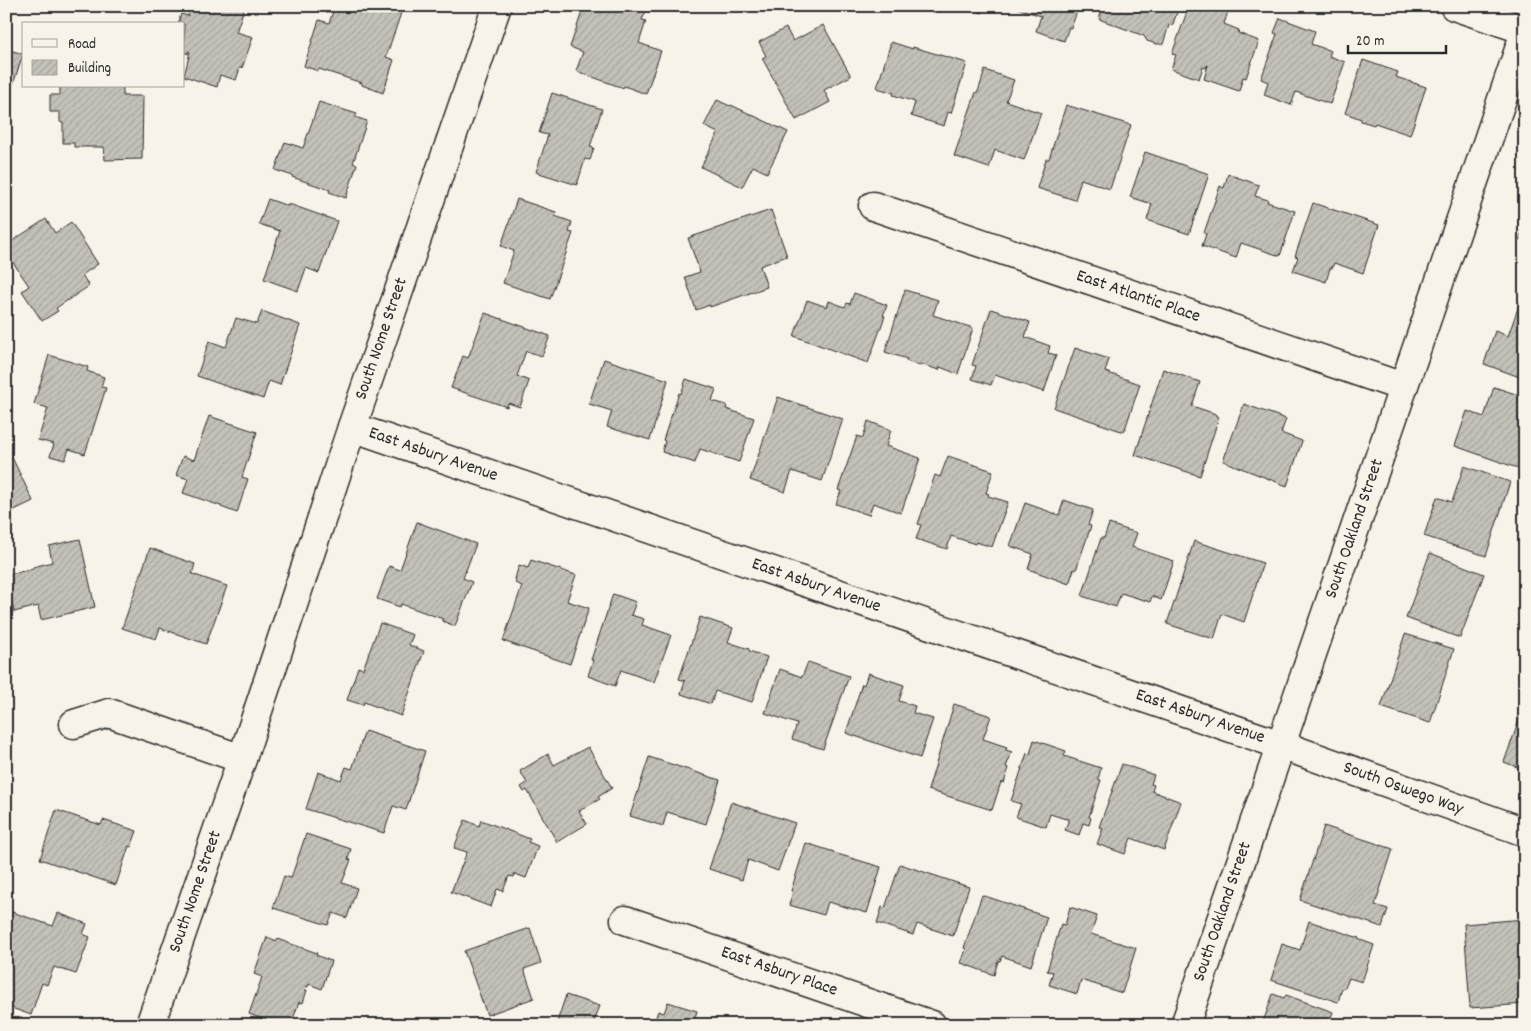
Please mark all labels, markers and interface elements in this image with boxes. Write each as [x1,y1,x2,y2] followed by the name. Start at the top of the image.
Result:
[22,22,185,88] legend
[1348,22,1446,54] scale bar
[1356,31,1384,53] text: 20 m
[68,34,96,56] text: Road
[68,58,111,80] text: Building
[1073,264,1204,330] street label: East Atlantic Place
[349,274,415,403] street label: South Nome Street
[365,421,501,489] street label: East Asbury Avenue
[1319,455,1391,602] street label: South Oakland Street
[748,552,884,620] street label: East Asbury Avenue
[1132,683,1268,751] street label: East Asbury Avenue
[1339,756,1467,823] street label: South Oswego Way
[163,827,229,956] street label: South Nome Street
[1187,838,1259,985] street label: South Oakland Street
[717,940,841,1004] street label: East Asbury Place

